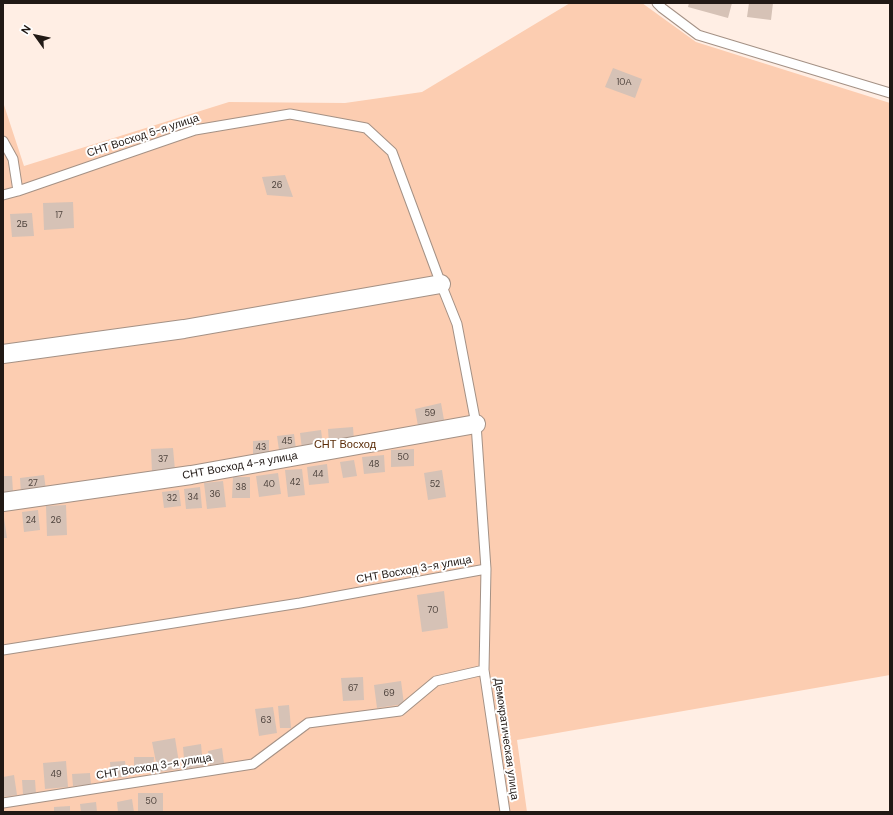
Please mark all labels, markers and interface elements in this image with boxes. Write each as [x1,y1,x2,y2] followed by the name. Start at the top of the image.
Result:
[16,16,56,56] north arrow
[18,22,34,37] text: N
[617,78,631,88] house number: 10А
[85,112,201,160] street label: СНТ Восход 5-я улица
[272,181,282,191] house number: 26
[55,211,63,221] house number: 17
[16,220,28,230] house number: 2Б
[425,409,435,419] house number: 59
[282,437,292,447] house number: 45
[314,438,376,452] park label: СНТ Восход
[256,443,266,453] house number: 43
[181,449,299,483] street label: СНТ Восход 4-я улица
[397,453,409,463] house number: 50
[158,455,168,465] house number: 37
[369,460,379,470] house number: 48
[313,470,323,480] house number: 44
[290,478,300,488] house number: 42
[28,479,38,489] house number: 27
[263,480,275,490] house number: 40
[430,480,440,490] house number: 52
[236,483,246,493] house number: 38
[210,490,220,500] house number: 36
[188,493,198,503] house number: 34
[167,494,177,504] house number: 32
[26,516,36,526] house number: 24
[51,516,61,526] house number: 26
[355,553,473,587] street label: СНТ Восход 3-я улица
[428,606,438,616] house number: 70
[491,677,521,801] street label: Демократическая улица
[348,684,358,694] house number: 67
[383,689,395,699] house number: 69
[261,716,271,726] house number: 63
[95,751,213,783] street label: СНТ Восход 3-я улица
[50,770,62,780] house number: 49
[145,797,157,807] house number: 50

